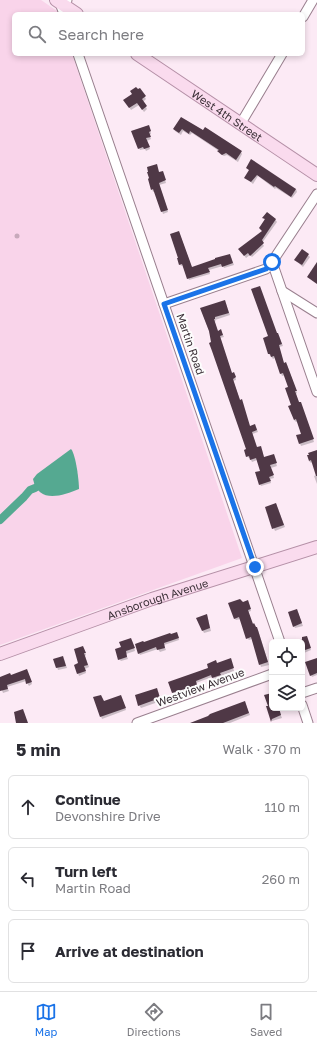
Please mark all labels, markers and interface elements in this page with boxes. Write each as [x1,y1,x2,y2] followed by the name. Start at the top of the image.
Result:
[12,12,305,56] search box
[26,23,48,45] icon: search
[58,25,144,43] text: Search here
[189,86,265,143] street label: West 4th Street
[263,253,281,271] route start
[174,312,208,376] street label: Martin Road
[246,558,264,576] route end
[105,575,210,621] street label: Ansborough Avenue
[269,639,305,711] map controls
[269,639,305,675] button: locate
[154,665,246,709] street label: Westview Avenue
[269,675,305,711] button: layers
[16,739,60,760] text: 5 min
[222,741,301,757] text: Walk · 370 m
[55,790,121,808] text: Continue
[17,796,39,818] icon: ahead
[265,799,300,815] text: 110 m
[55,808,161,824] text: Devonshire Drive
[55,862,117,880] text: Turn left
[17,868,39,890] icon: left
[262,871,300,887] text: 260 m
[55,880,131,896] text: Martin Road
[17,940,39,962] icon: arrive
[55,942,204,960] text: Arrive at destination
[35,1001,57,1038] tab: Map
[127,1001,181,1038] tab: Directions
[250,1001,282,1038] tab: Saved

